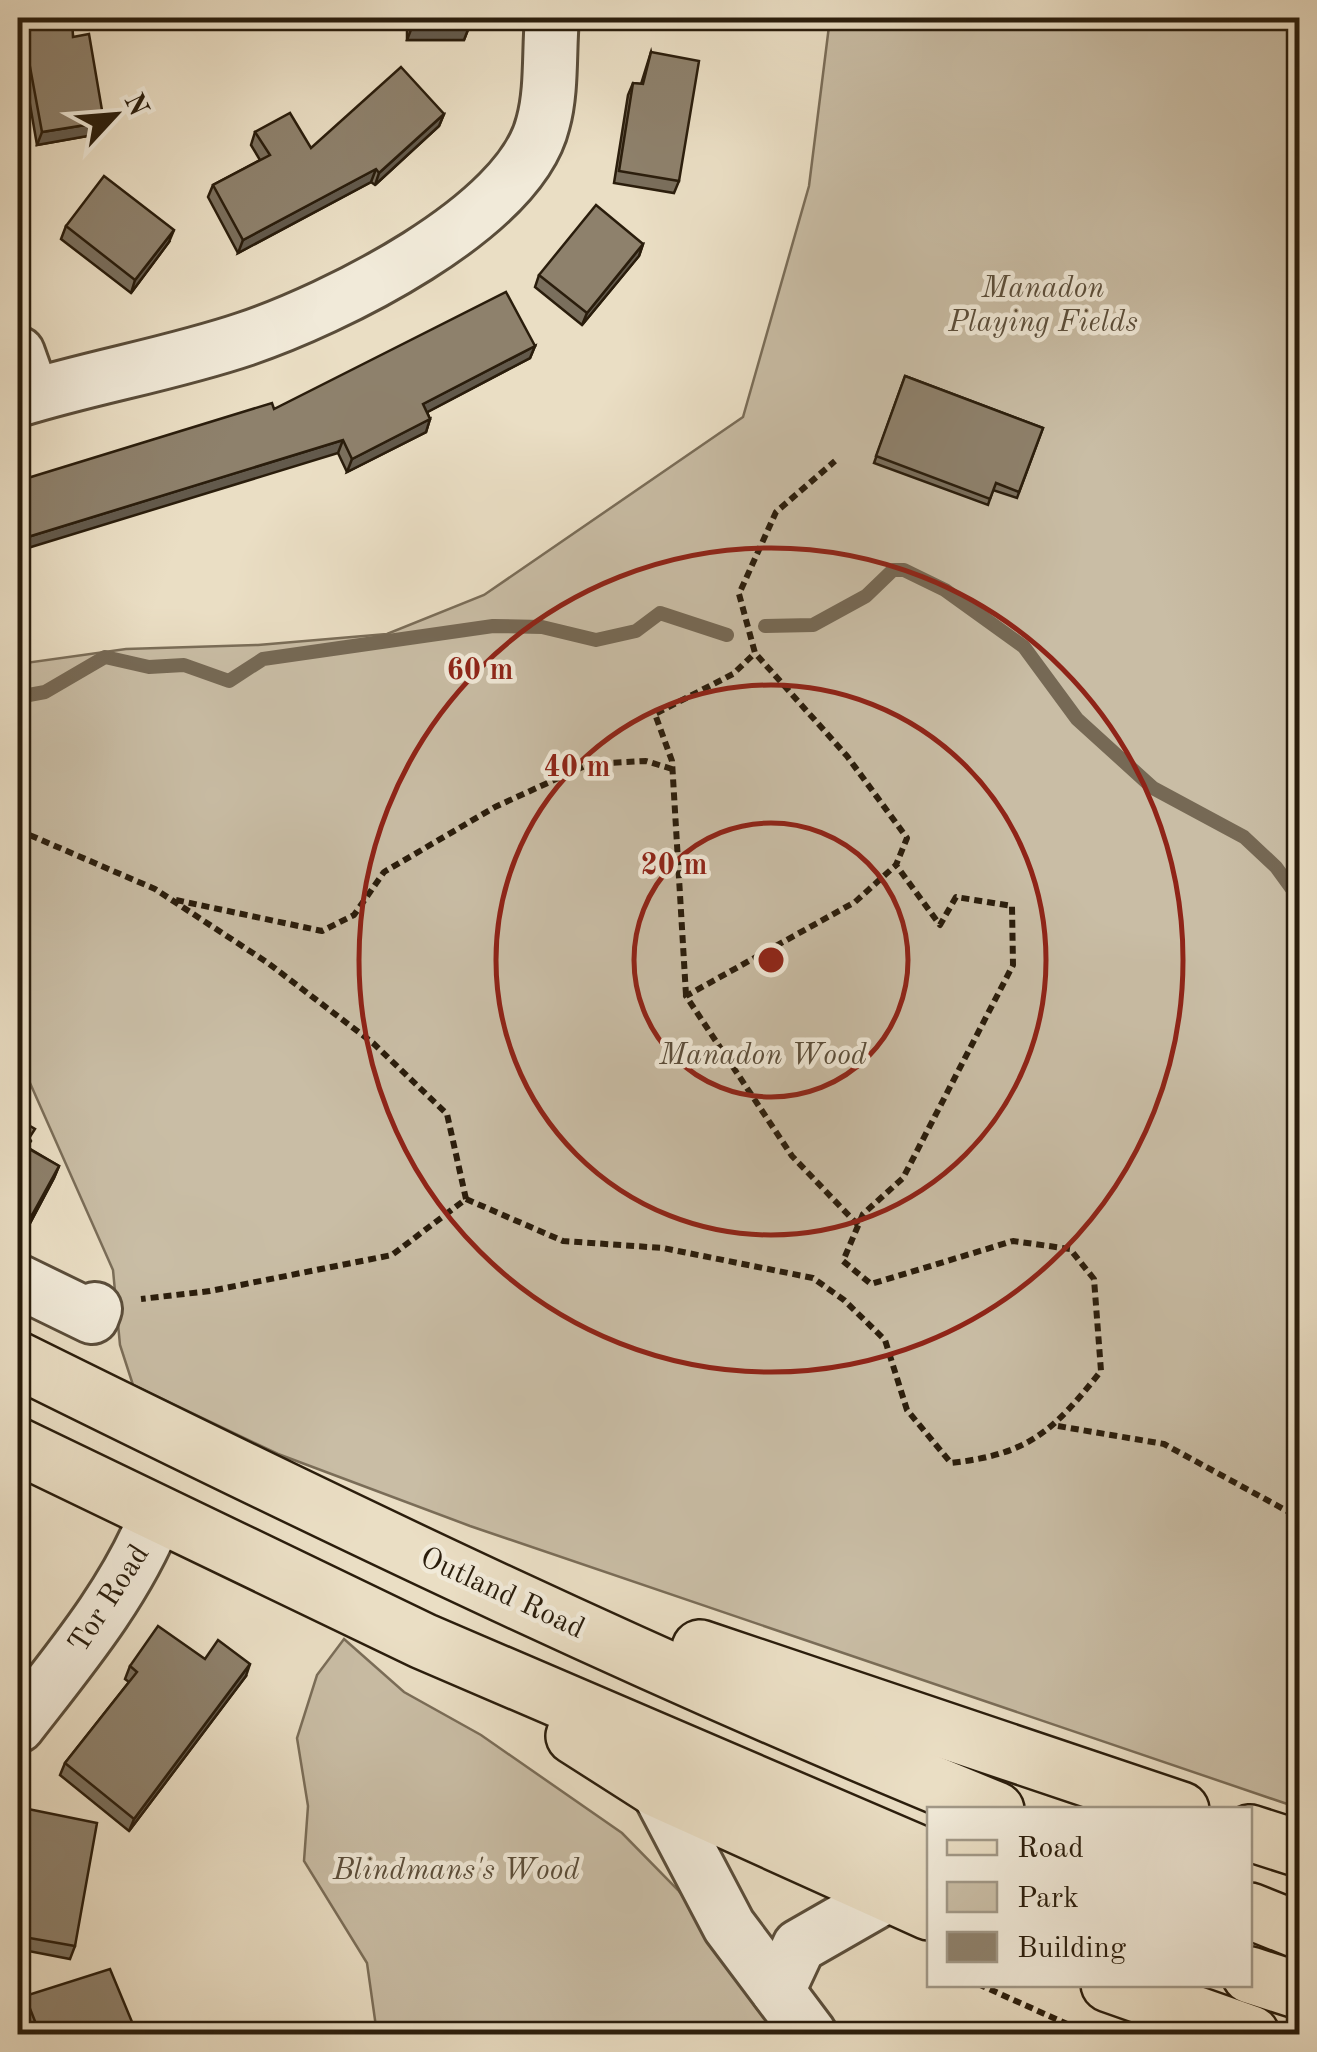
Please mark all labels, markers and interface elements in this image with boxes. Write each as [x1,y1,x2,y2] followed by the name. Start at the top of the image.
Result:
[65,65,165,165] north arrow
[117,90,152,122] text: N
[947,274,1138,338] park label: Manadon Playing Fields
[446,656,514,686] text: 60 m
[543,753,611,783] text: 40 m
[640,851,708,881] text: 20 m
[753,942,789,978] centre of rings
[658,1041,868,1071] park label: Manadon Wood
[64,1540,155,1658] street label: Tor Road
[415,1543,589,1645] street label: Outland Road
[927,1807,1252,1987] legend
[1017,1834,1084,1864] text: Road
[332,1856,580,1886] park label: Blindmans's Wood
[1017,1884,1079,1914] text: Park
[1017,1934,1126,1964] text: Building

